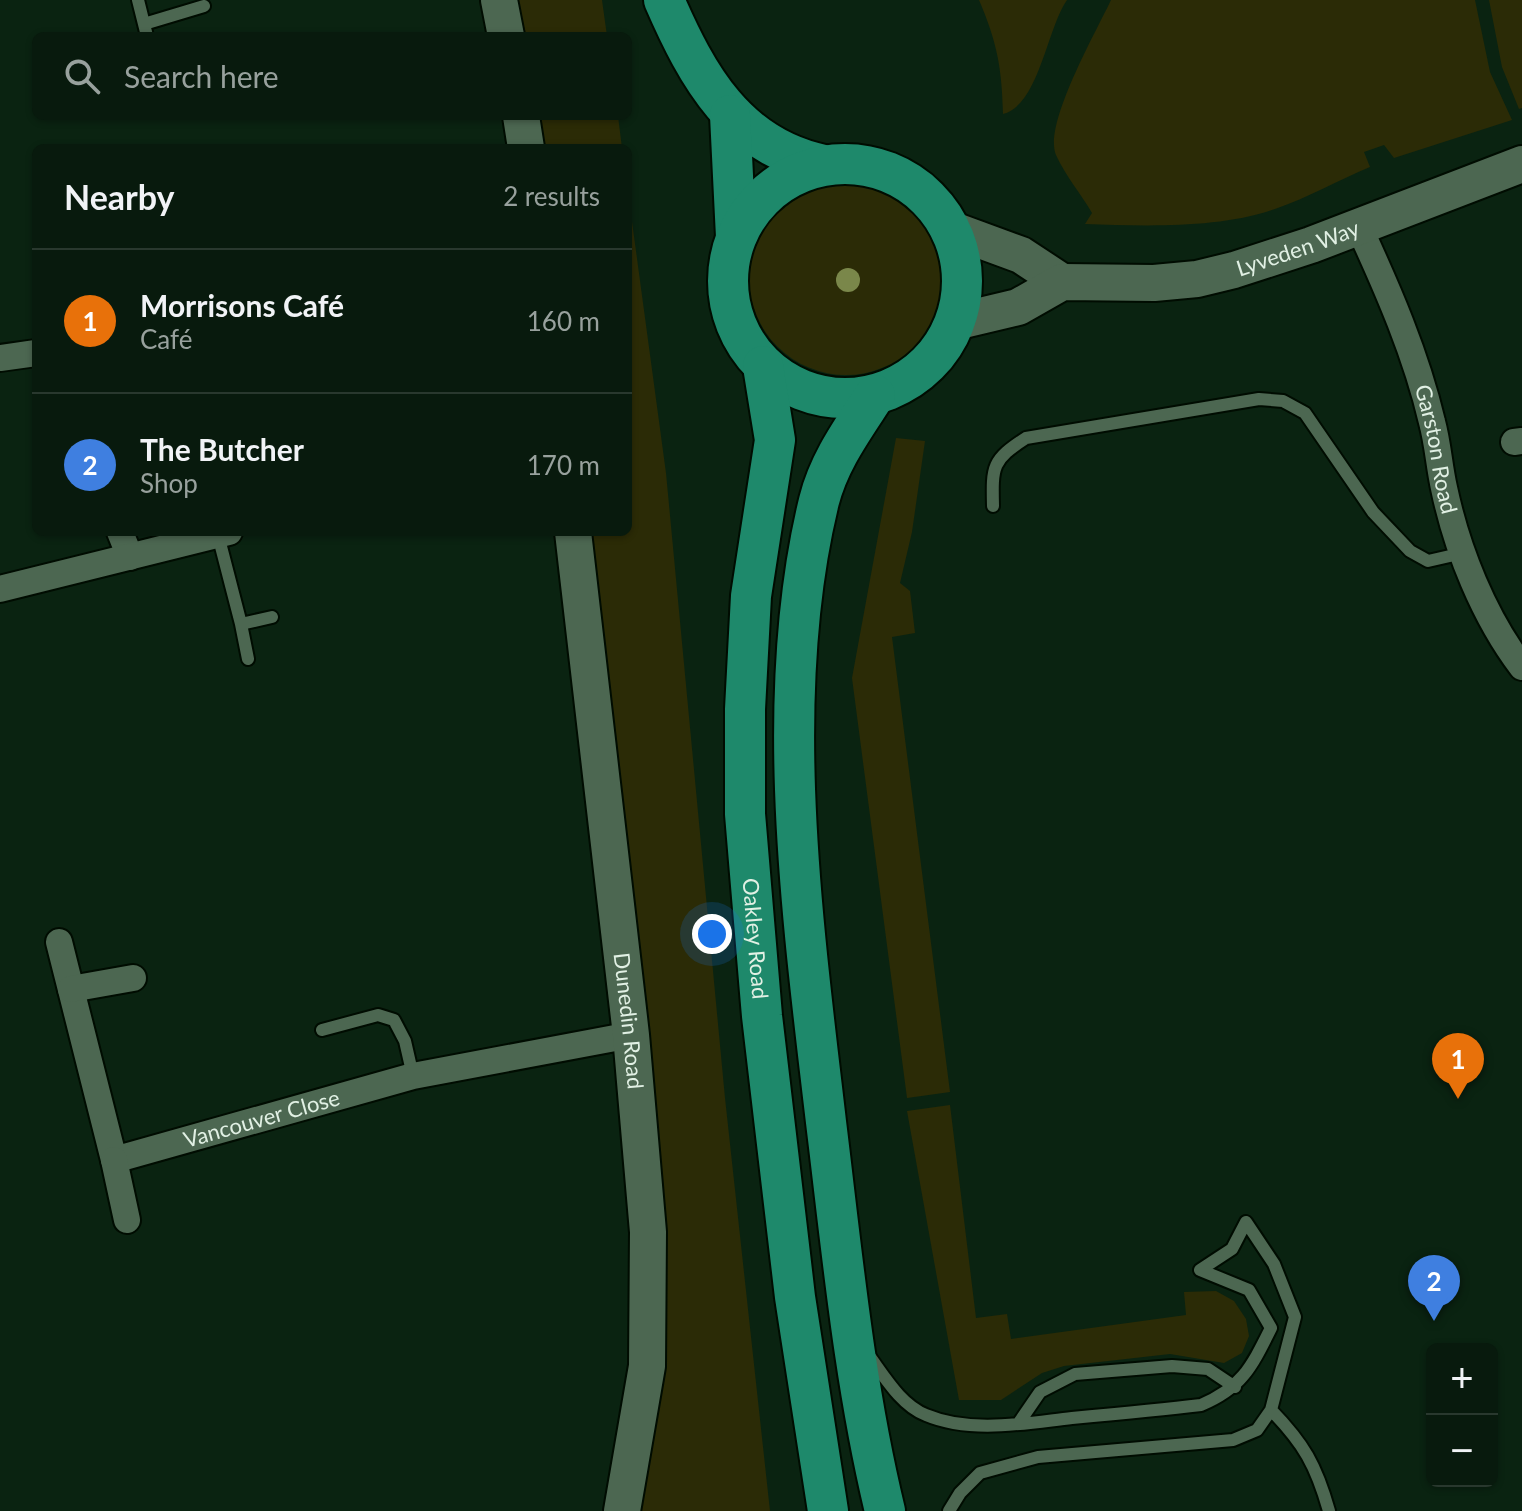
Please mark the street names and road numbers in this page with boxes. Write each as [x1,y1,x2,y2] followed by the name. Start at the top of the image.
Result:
[1233,214,1364,281] street label: Lyveden Way
[1410,381,1464,517] street label: Garston Road
[737,877,775,1000] street label: Oakley Road
[609,951,650,1090] street label: Dunedin Road
[180,1083,342,1153] street label: Vancouver Close

